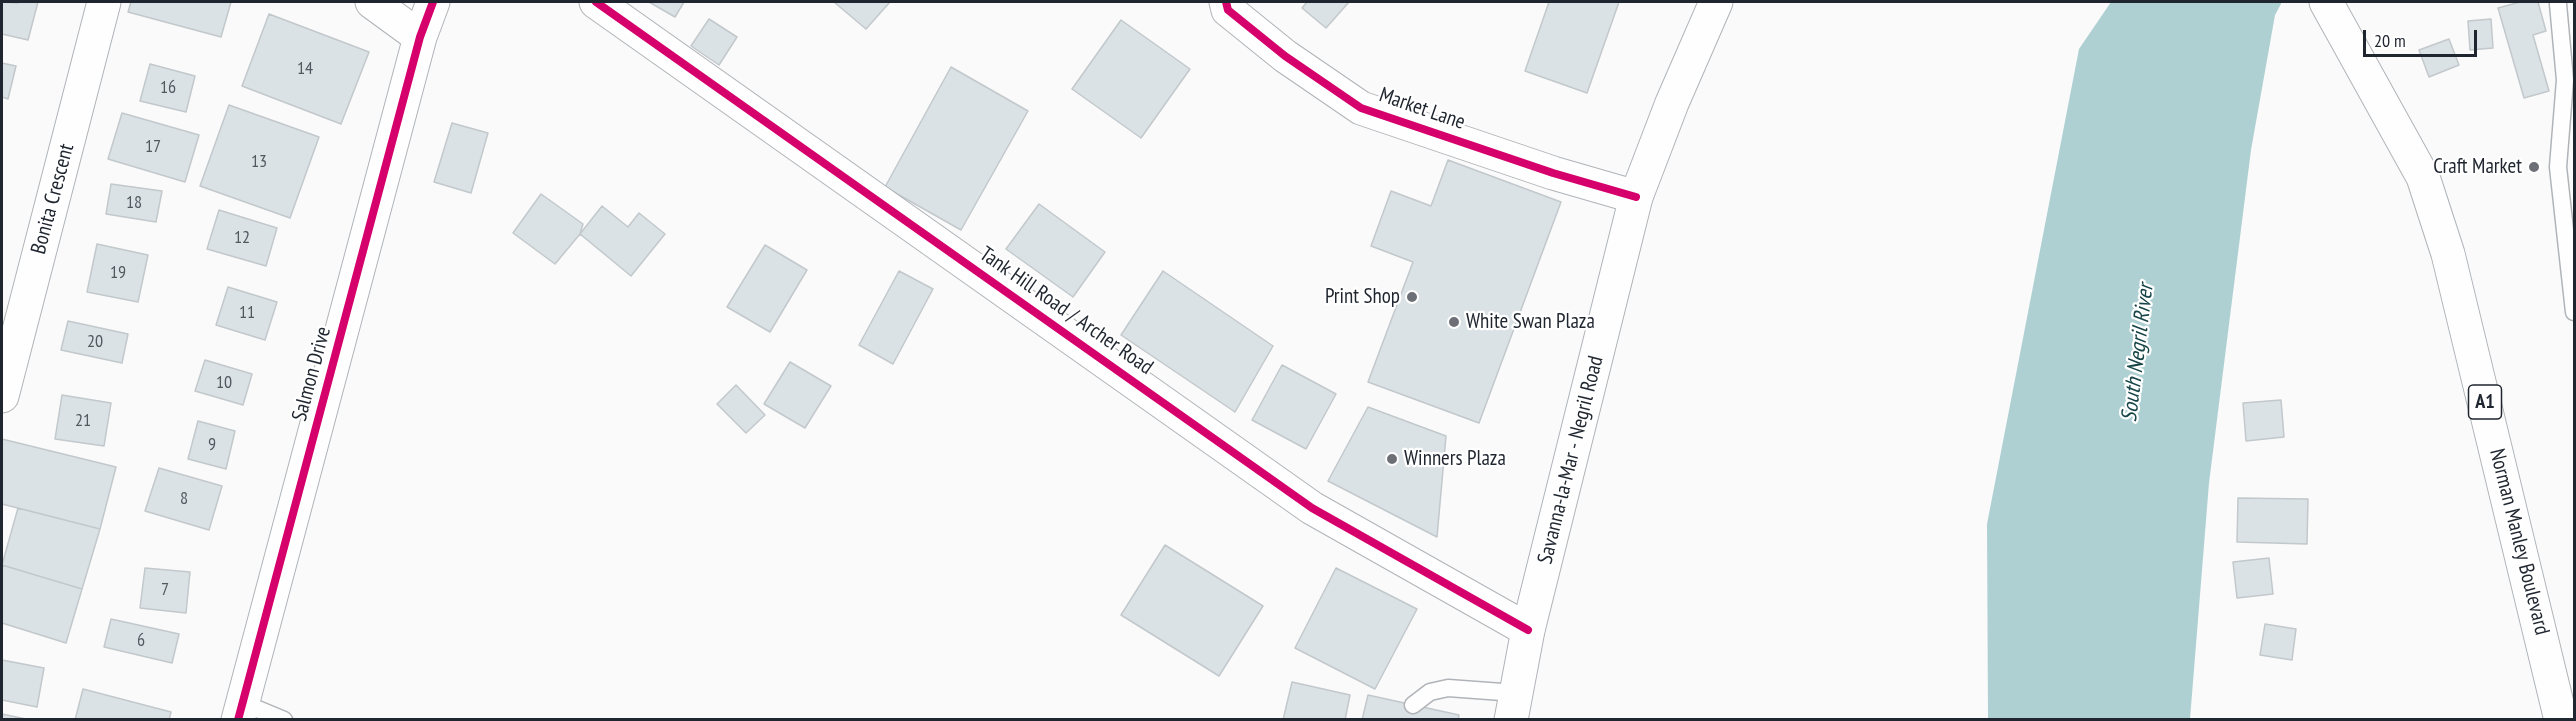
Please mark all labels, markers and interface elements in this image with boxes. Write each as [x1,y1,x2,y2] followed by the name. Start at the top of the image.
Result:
[2366,18,2480,56] scale bar
[2374,29,2406,52] text: 20 m
[297,58,313,80] house number: 14
[160,77,176,99] house number: 16
[1376,83,1468,135] street label: Market Lane
[145,136,161,158] house number: 17
[26,141,80,257] street label: Bonita Crescent
[251,151,267,173] house number: 13
[2433,154,2522,180] place label: Craft Market
[2527,160,2541,174] marker: Craft Market
[126,192,142,214] house number: 18
[234,227,250,249] house number: 12
[974,242,1158,380] street label: Tank Hill Road / Archer Road
[110,262,126,284] house number: 19
[2116,283,2160,423] water label: South Negril River
[1325,284,1400,310] place label: Print Shop
[1405,290,1419,304] marker: Print Shop
[239,302,255,324] house number: 11
[1466,309,1595,335] place label: White Swan Plaza
[1447,315,1461,329] marker: White Swan Plaza
[287,324,337,424] street label: Salmon Drive
[87,331,103,353] house number: 20
[1533,354,1609,566] street label: Savanna-la-Mar - Negril Road
[216,372,232,394] house number: 10
[2468,385,2502,419] road number: A1
[75,410,91,432] house number: 21
[208,434,216,456] house number: 9
[1404,446,1506,472] place label: Winners Plaza
[2484,446,2554,638] street label: Norman Manley Boulevard
[1385,452,1399,466] marker: Winners Plaza
[180,488,188,510] house number: 8
[161,579,169,601] house number: 7
[137,630,145,652] house number: 6

